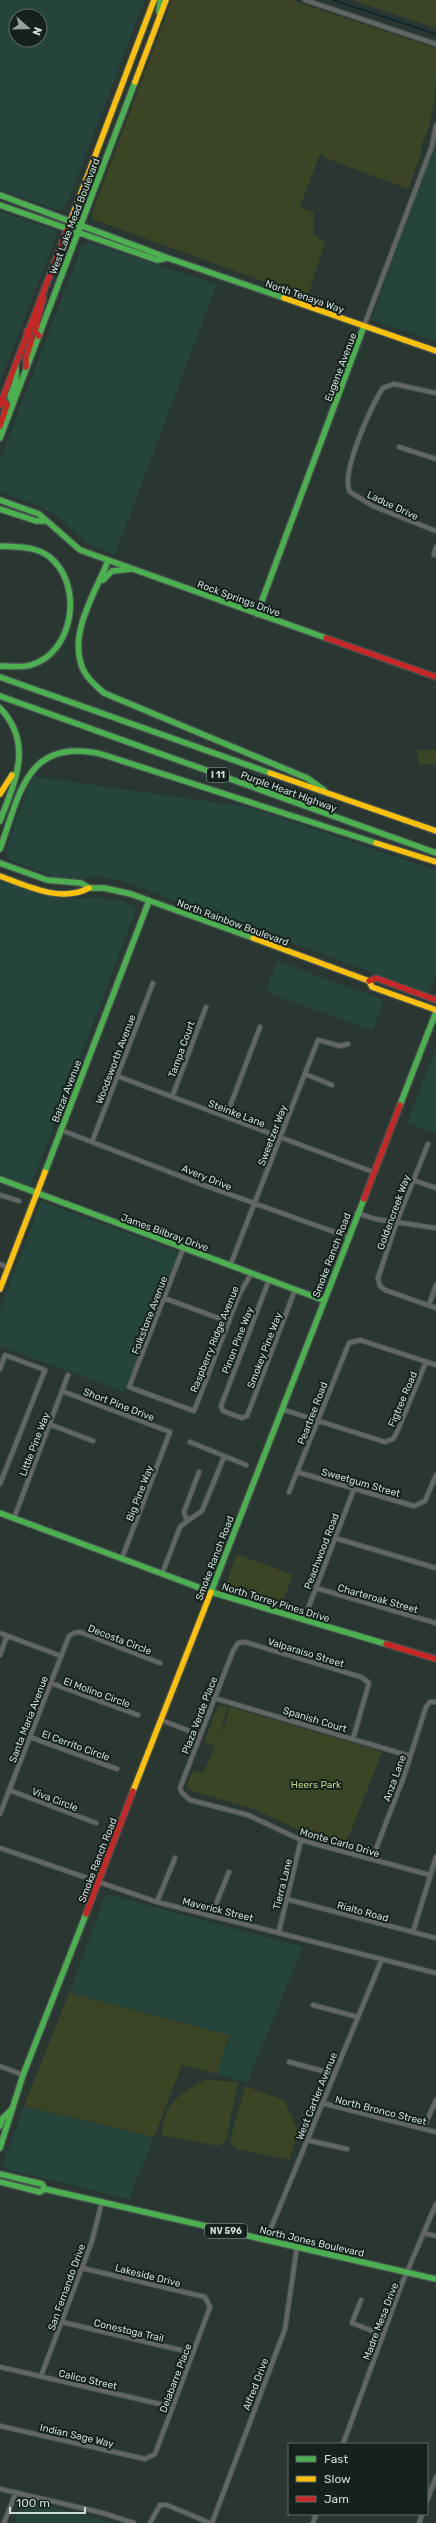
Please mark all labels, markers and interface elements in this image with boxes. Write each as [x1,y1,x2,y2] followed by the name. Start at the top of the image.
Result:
[8,8,48,48] north arrow
[29,25,44,37] text: N
[47,157,103,276] street label: West Lake Mead Boulevard
[264,278,346,316] street label: North Tenaya Way
[322,331,360,403] street label: Eugene Avenue
[365,489,421,523] street label: Ladue Drive
[196,578,282,620] street label: Rock Springs Drive
[207,768,229,782] road number: I 11
[239,769,339,815] street label: Purple Heart Highway
[175,897,290,949] street label: North Rainbow Boulevard
[93,1013,139,1106] street label: Woodsworth Avenue
[166,1019,198,1079] street label: Tampa Court
[50,1058,85,1124] street label: Balzar Avenue
[206,1098,267,1130] street label: Steinke Lane
[256,1103,290,1168] street label: Sweetzer Way
[180,1162,234,1194] street label: Avery Drive
[375,1173,413,1252] street label: Goldencreek Way
[310,1211,354,1299] street label: Smoke Ranch Road
[119,1212,210,1254] street label: James Bilbray Drive
[130,1274,170,1356] street label: Folkstone Avenue
[188,1284,242,1394] street label: Raspberry Ridge Avenue
[220,1305,256,1375] street label: Pinon Pine Way
[245,1310,285,1390] street label: Smokey Pine Way
[386,1370,420,1429] street label: Figtree Road
[295,1380,330,1446] street label: Peartree Road
[81,1386,156,1424] street label: Short Pine Drive
[17,1410,53,1478] street label: Little Pine Way
[124,1463,156,1523] street label: Big Pine Way
[320,1466,402,1500] street label: Sweetgum Street
[302,1512,342,1591] street label: Peachwood Road
[193,1514,237,1602] street label: Smoke Ranch Road
[220,1581,331,1625] street label: North Torrey Pines Drive
[336,1582,419,1616] street label: Charteroak Street
[86,1622,153,1658] street label: Decosta Circle
[266,1636,345,1670] street label: Valparaiso Street
[7,1674,51,1764] street label: Santa Maria Avenue
[62,1675,132,1711] street label: El Molino Circle
[180,1675,220,1756] street label: Plaza Verde Place
[281,1705,348,1735] street label: Spanish Court
[40,1728,112,1764] street label: El Cerrito Circle
[381,1753,409,1803] street label: Anza Lane
[291,1779,342,1791] park label: Heers Park
[30,1786,80,1814] street label: Viva Circle
[76,1816,120,1904] street label: Smoke Ranch Road
[299,1826,381,1860] street label: Monte Carlo Drive
[271,1857,295,1911] street label: Tierra Lane
[181,1895,254,1925] street label: Maverick Street
[336,1899,390,1925] street label: Rialto Road
[294,2050,340,2142] street label: West Cartier Avenue
[334,2094,428,2128] street label: North Bronco Street
[205,2224,247,2238] road number: NV 596
[258,2224,365,2260] street label: North Jones Boulevard
[46,2242,88,2332] street label: San Fernando Drive
[114,2262,182,2290] street label: Lakeside Drive
[361,2281,401,2362] street label: Madre Mesa Drive
[93,2317,165,2345] street label: Conestoga Trail
[157,2342,195,2415] street label: Delabarre Place
[241,2356,271,2412] street label: Alfred Drive
[57,2367,118,2393] street label: Calico Street
[39,2422,115,2450] street label: Indian Sage Way
[288,2443,428,2515] legend
[324,2452,348,2466] text: Fast
[324,2472,351,2486] text: Slow
[10,2489,85,2515] scale bar
[324,2492,349,2506] text: Jam
[16,2496,50,2510] text: 100 m

